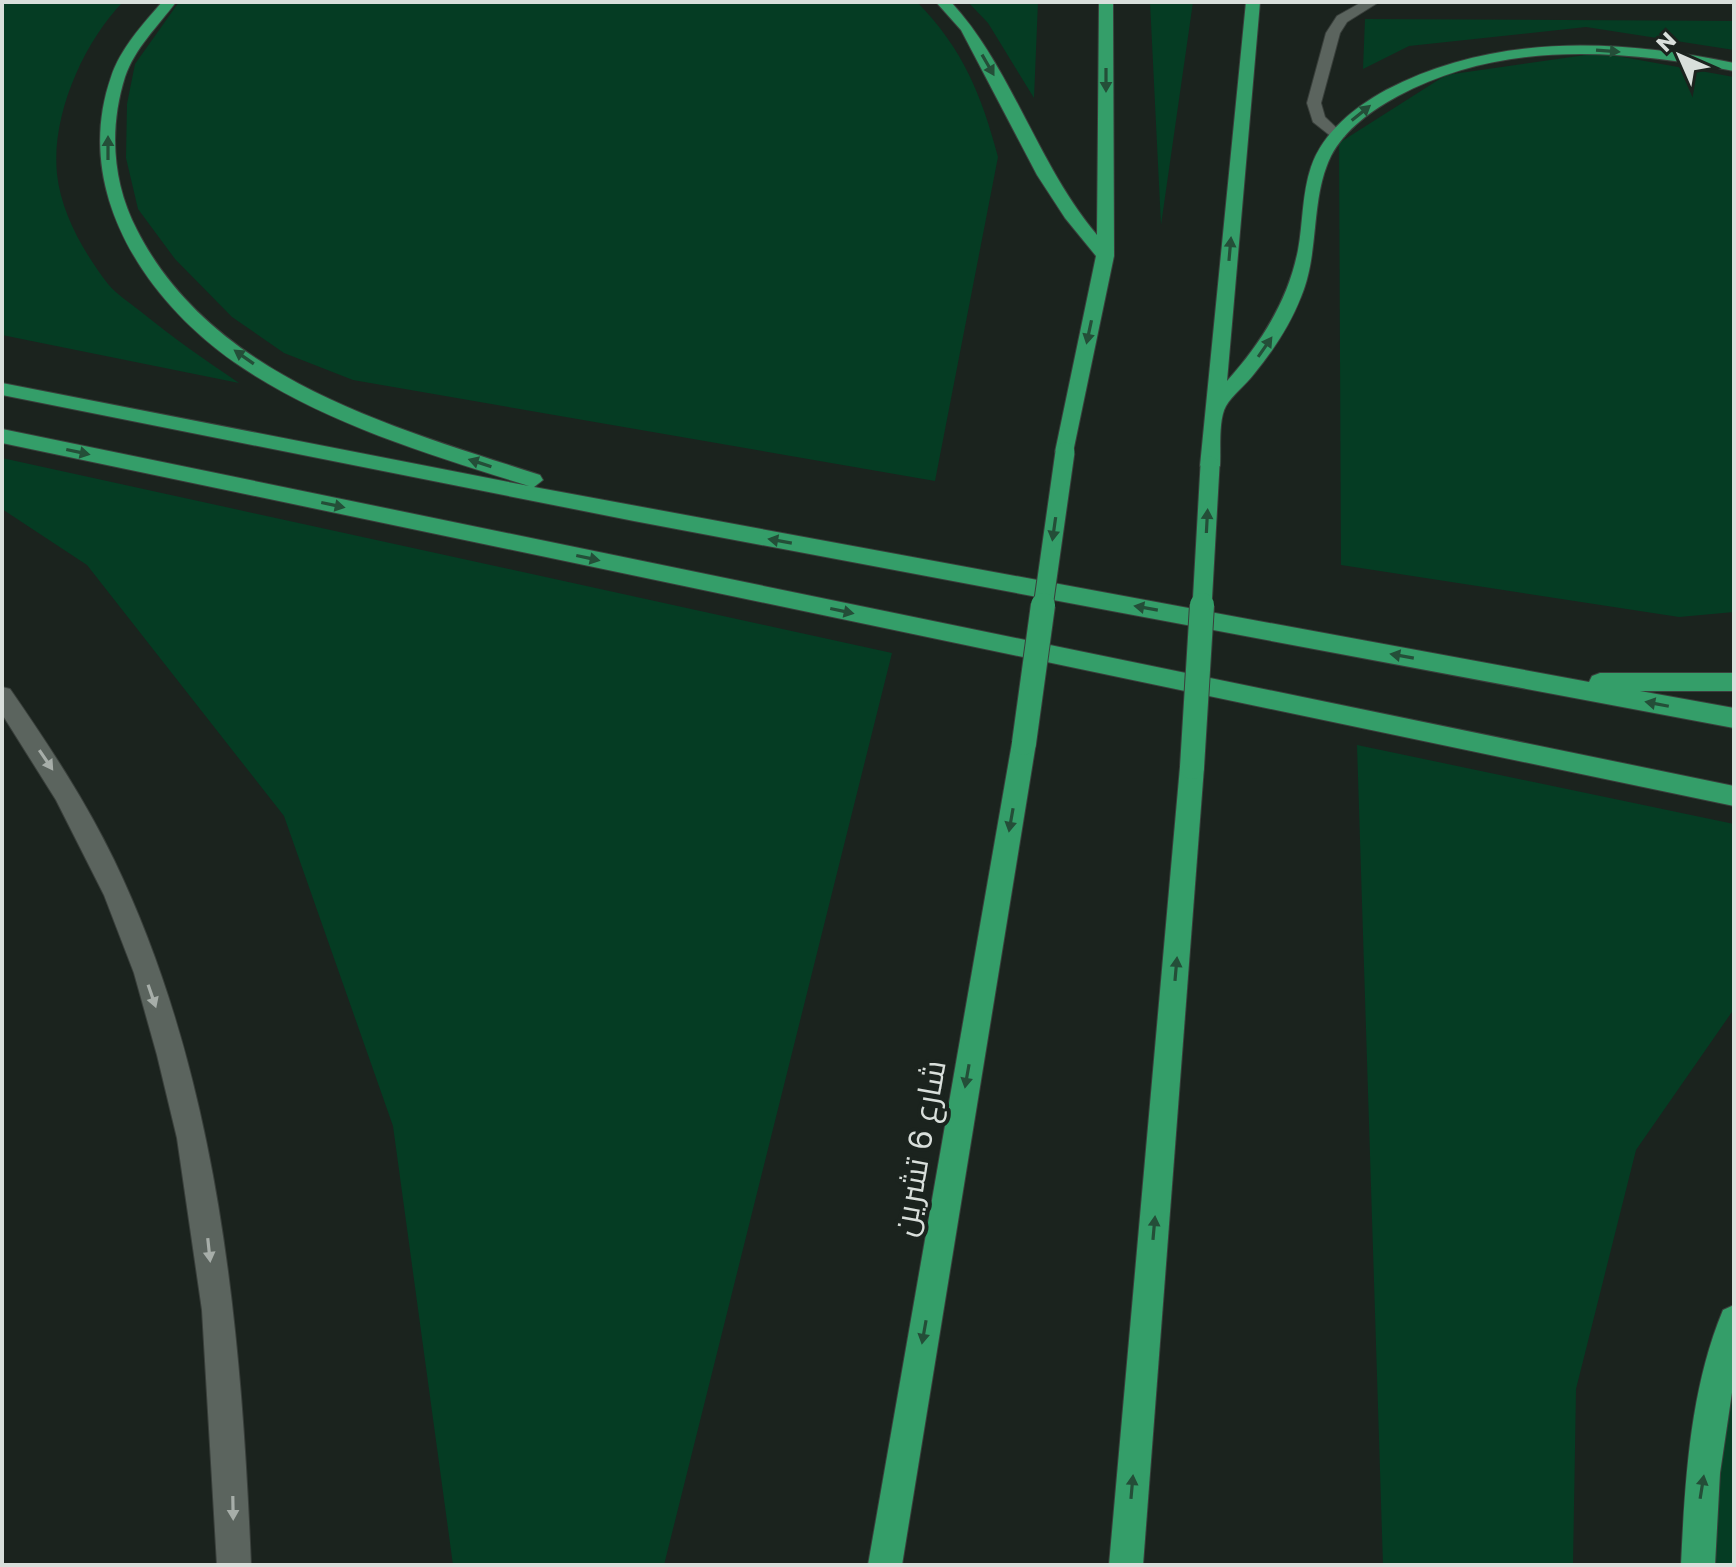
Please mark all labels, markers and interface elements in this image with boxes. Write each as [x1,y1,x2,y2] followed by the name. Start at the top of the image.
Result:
[1640,16,1720,96] north arrow
[1649,25,1683,59] text: N
[1596,45,1621,58] one-way arrow
[981,54,995,76] one-way arrow
[1100,68,1112,93] one-way arrow
[1351,105,1371,122] one-way arrow
[102,135,114,160] one-way arrow
[1223,236,1236,261] one-way arrow
[1083,320,1095,345] one-way arrow
[1257,337,1272,358] one-way arrow
[233,350,254,365] one-way arrow
[66,446,91,459] one-way arrow
[468,457,492,469] one-way arrow
[321,499,346,512] one-way arrow
[1200,508,1213,533] one-way arrow
[1047,517,1060,542] one-way arrow
[768,534,793,546] one-way arrow
[575,552,600,565] one-way arrow
[1133,602,1158,614] one-way arrow
[830,605,855,618] one-way arrow
[1389,649,1414,661] one-way arrow
[1645,697,1670,709] one-way arrow
[38,749,53,771] one-way arrow
[1004,808,1016,833] one-way arrow
[1169,956,1182,981] one-way arrow
[147,985,159,1009] one-way arrow
[881,1056,957,1240] street label: شارع 6 تشرين
[961,1064,973,1089] one-way arrow
[1148,1215,1161,1240] one-way arrow
[203,1238,216,1263] one-way arrow
[917,1320,930,1345] one-way arrow
[1126,1474,1139,1499] one-way arrow
[1696,1474,1709,1499] one-way arrow
[226,1496,239,1521] one-way arrow

